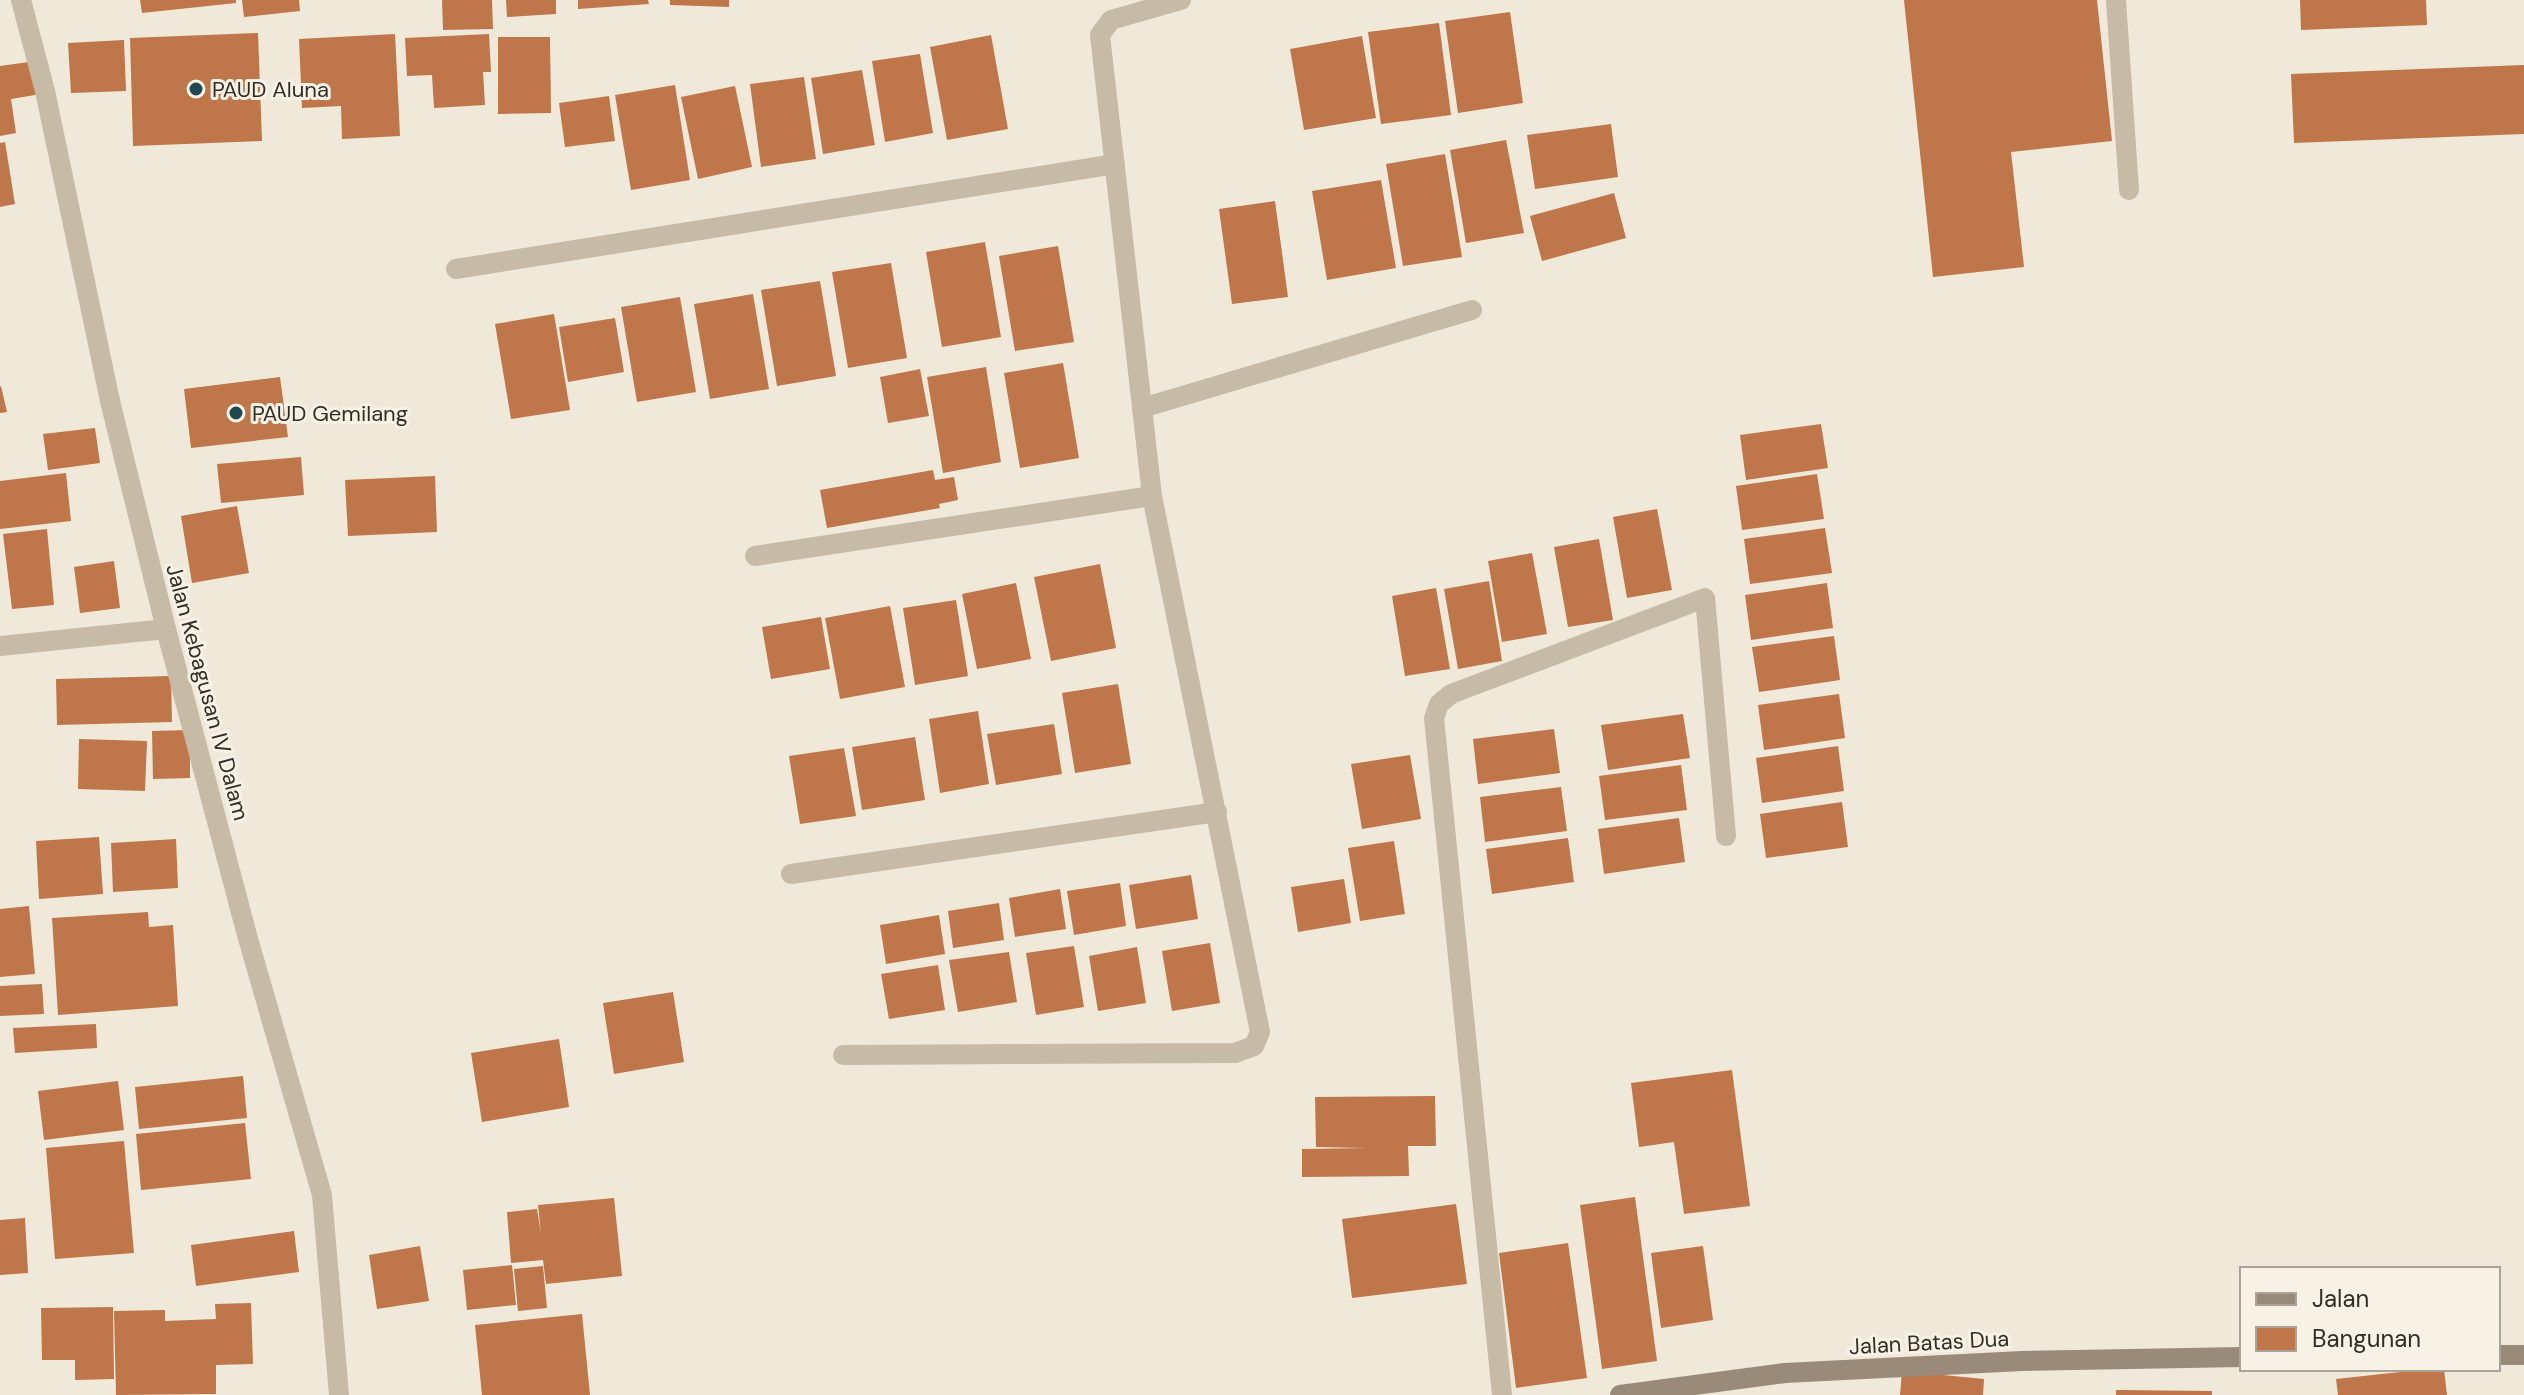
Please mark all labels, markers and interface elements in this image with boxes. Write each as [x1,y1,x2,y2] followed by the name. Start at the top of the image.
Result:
[212,75,329,104] place label: PAUD Aluna
[187,80,205,98] marker: PAUD Aluna
[252,399,408,428] place label: PAUD Gemilang
[227,404,245,422] marker: PAUD Gemilang
[159,561,256,824] street label: Jalan Kebagusan IV Dalam
[2240,1267,2500,1371] legend
[2312,1283,2369,1314] text: Jalan
[2312,1323,2421,1354] text: Bangunan
[1848,1324,2010,1361] street label: Jalan Batas Dua

